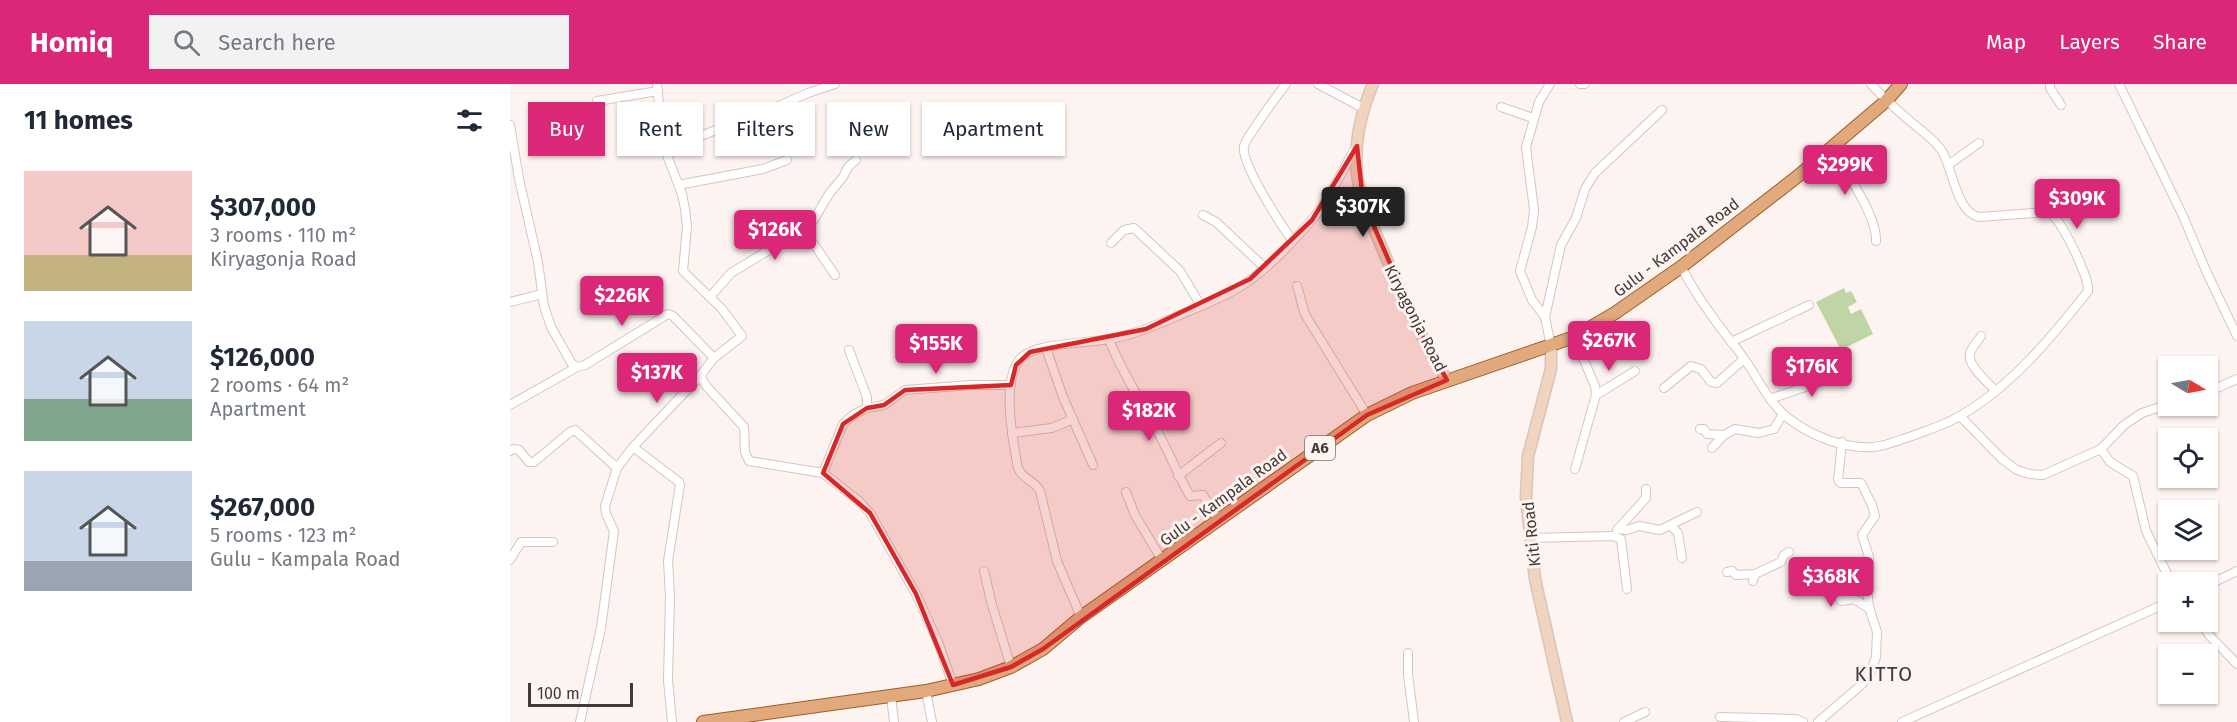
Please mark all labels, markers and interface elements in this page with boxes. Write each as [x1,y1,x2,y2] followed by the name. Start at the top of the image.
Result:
[149,15,569,69] search box
[30,26,113,59] text: Homiq
[170,26,203,59] icon: search
[218,29,336,56] text: Search here
[1986,29,2026,55] text: Map
[2059,29,2120,55] text: Layers
[2153,29,2207,55] text: Share
[528,102,605,156] chip: Buy
[617,102,703,156] chip: Rent
[715,102,815,156] chip: Filters
[827,102,910,156] chip: New
[922,102,1065,156] chip: Apartment
[453,104,486,137] icon: filters
[24,105,133,136] text: 11 homes
[1803,145,1887,196] pin: $299K
[1817,152,1873,176] text: $299K
[2035,179,2119,230] pin: $309K
[2049,186,2105,210] text: $309K
[1321,187,1405,238] pin: $307K
[210,192,316,223] text: $307,000
[1336,194,1390,218] text: $307K
[1610,194,1743,301] street label: Gulu - Kampala Road
[72,195,144,267] icon: home
[733,210,817,261] pin: $126K
[748,217,802,241] text: $126K
[210,223,356,247] text: 3 rooms · 110 m²
[210,247,357,271] text: Kiryagonja Road
[1380,262,1451,375] street label: Kiryagonja Road
[580,276,664,327] pin: $226K
[594,283,650,307] text: $226K
[1567,321,1651,372] pin: $267K
[894,324,978,375] pin: $155K
[1582,328,1636,352] text: $267K
[909,331,963,355] text: $155K
[210,342,315,373] text: $126,000
[72,345,144,417] icon: home
[1770,347,1854,398] pin: $176K
[615,353,699,404] pin: $137K
[1786,354,1838,378] text: $176K
[2158,356,2218,416] north arrow
[2158,356,2218,704] map controls
[631,360,683,384] text: $137K
[210,373,349,397] text: 2 rooms · 64 m²
[1107,391,1191,442] pin: $182K
[210,397,306,421] text: Apartment
[1122,398,1176,422] text: $182K
[2158,428,2218,488] button: locate
[1305,436,1335,460] road number: A6
[1156,445,1291,550] street label: Gulu - Kampala Road
[210,492,315,523] text: $267,000
[72,495,144,567] icon: home
[1519,500,1544,567] street label: Kiti Road
[2158,500,2218,560] button: layers
[210,523,356,547] text: 5 rooms · 123 m²
[210,547,401,571] text: Gulu - Kampala Road
[1789,557,1873,608] pin: $368K
[1803,564,1859,588] text: $368K
[2158,572,2218,632] button: +
[2158,644,2218,704] button: −
[1855,662,1914,686] district label: KITTO
[528,680,633,708] scale bar
[537,684,580,703] text: 100 m

